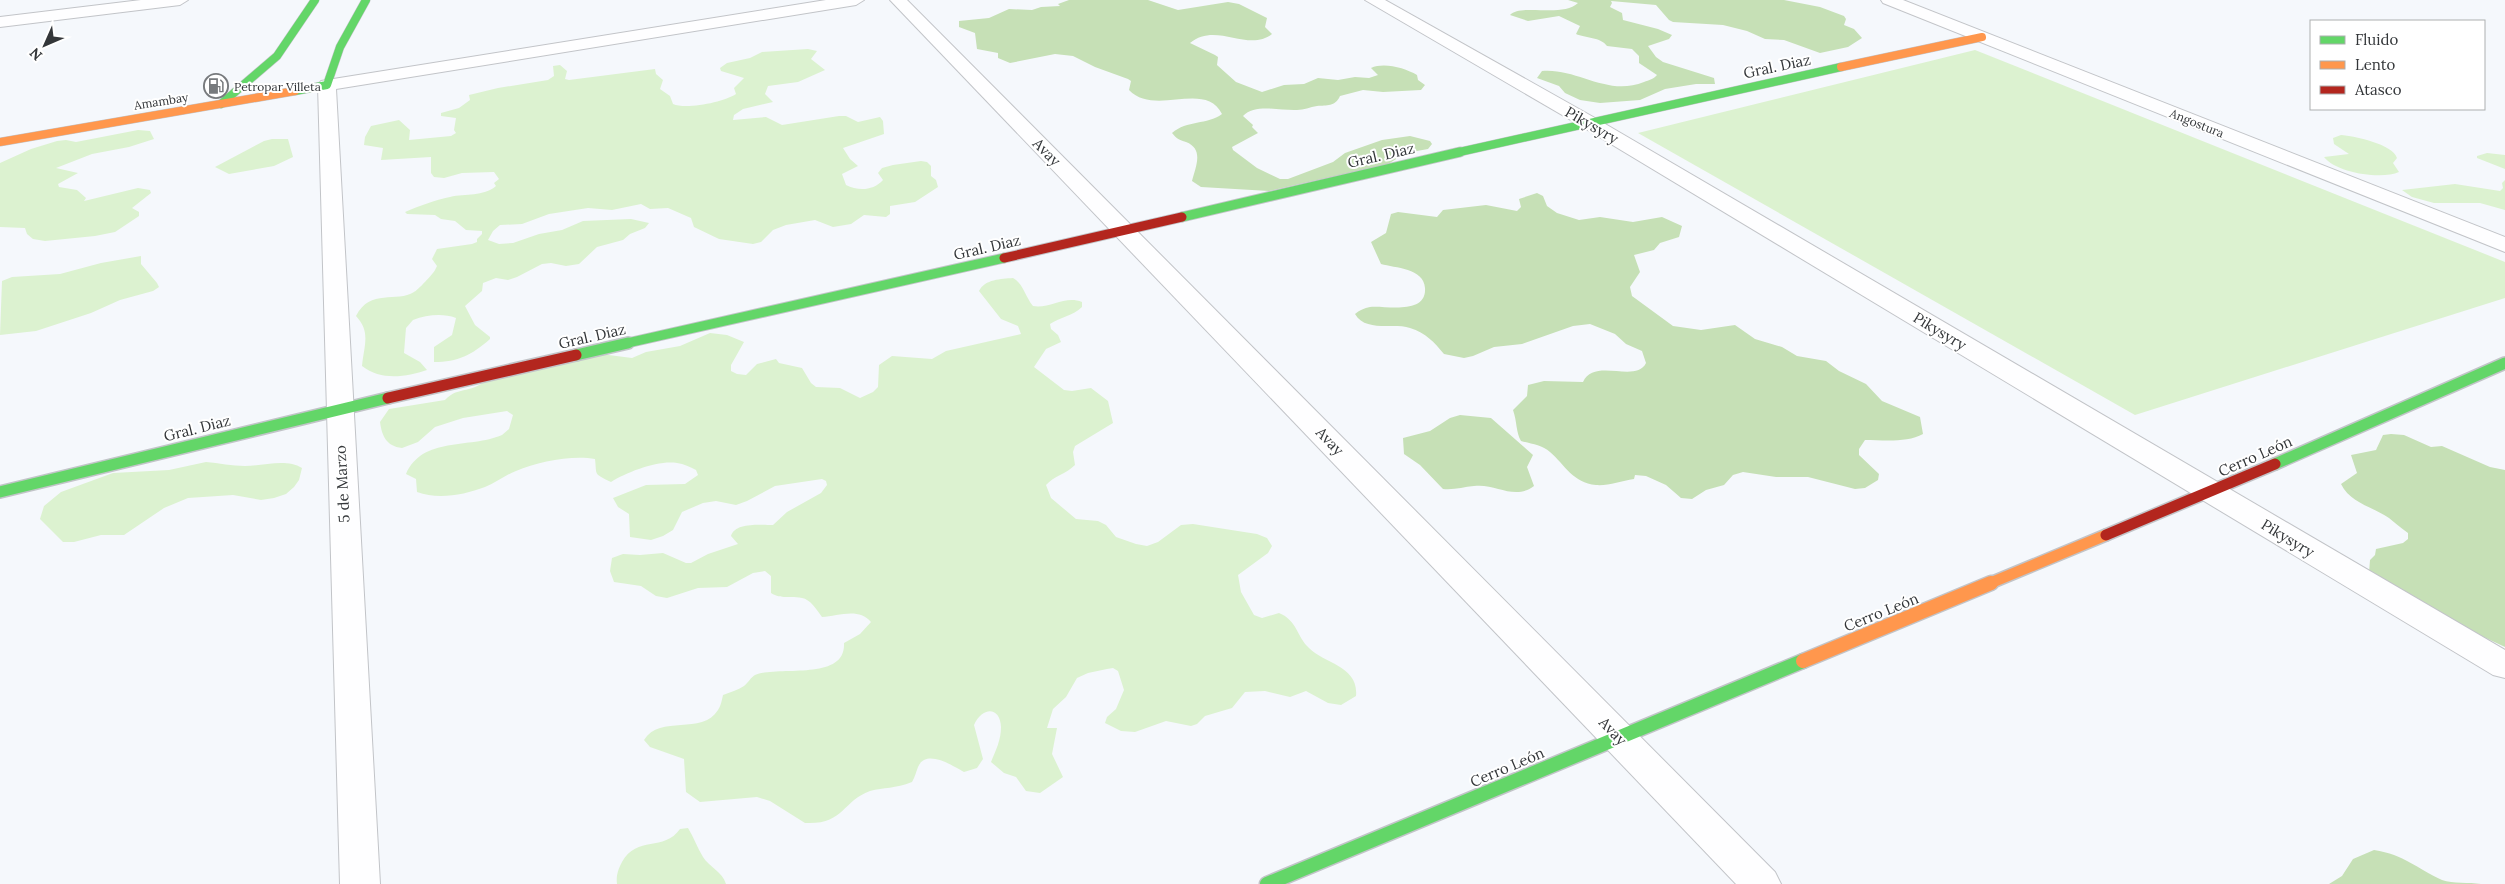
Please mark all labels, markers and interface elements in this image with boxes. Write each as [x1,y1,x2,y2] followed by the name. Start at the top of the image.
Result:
[20,20,70,70] north arrow
[2310,20,2485,110] legend
[2355,30,2398,49] text: Fluido
[25,44,46,64] text: N
[1742,50,1812,82] street label: Gral. Diaz
[2355,55,2396,74] text: Lento
[203,73,229,99] fuel station icon: Petropar Villeta
[234,79,321,94] place label: Petropar Villeta
[2354,80,2402,99] text: Atasco
[132,89,190,113] street label: Amambay
[1562,102,1622,148] street label: Pikysyry
[2167,105,2226,141] street label: Angostura
[1028,133,1065,170] street label: Avay
[1346,138,1416,172] street label: Gral. Diaz
[952,230,1022,264] street label: Gral. Diaz
[1910,308,1970,354] street label: Pikysyry
[557,319,627,353] street label: Gral. Diaz
[162,411,232,445] street label: Gral. Diaz
[1311,422,1348,459] street label: Avay
[2215,431,2295,481] street label: Cerro León
[330,445,354,523] street label: 5 de Marzo
[2258,515,2318,561] street label: Pikysyry
[1841,588,1921,636] street label: Cerro León
[1594,712,1631,749] street label: Avay
[1467,743,1547,791] street label: Cerro León

